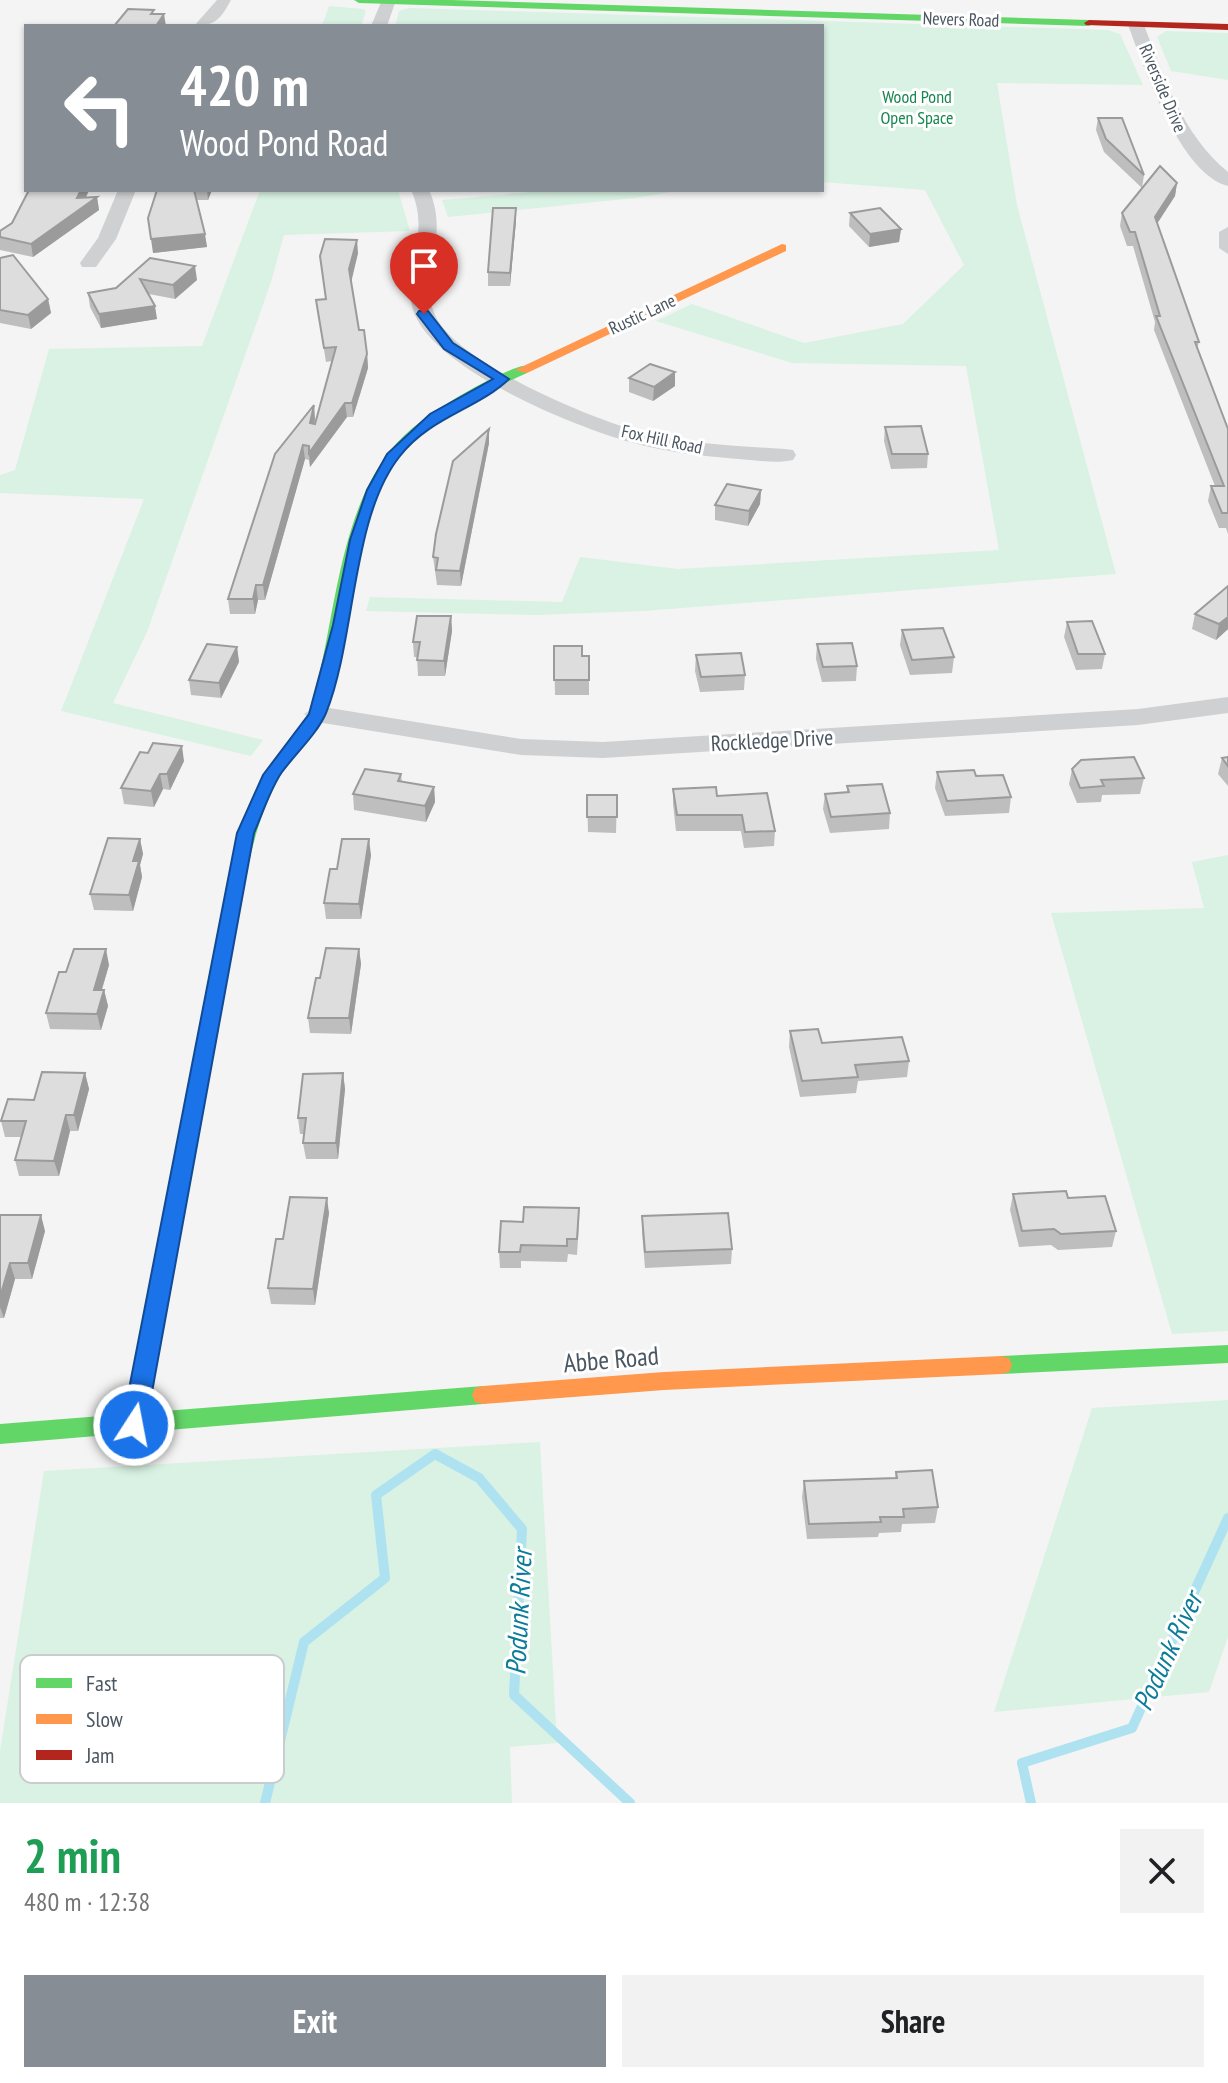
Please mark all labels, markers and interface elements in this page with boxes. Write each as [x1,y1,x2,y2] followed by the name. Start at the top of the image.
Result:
[922,6,1000,32] street label: Nevers Road
[1134,40,1192,136] street label: Riverside Drive
[180,49,309,121] text: 420 m
[48,56,152,160] icon: left
[880,85,954,129] park label: Wood Pond Open Space
[180,119,388,166] text: Wood Pond Road
[390,232,458,314] pin
[402,244,446,288] icon: arrive
[605,289,679,339] street label: Rustic Lane
[619,419,705,459] street label: Fox Hill Road
[710,723,834,757] street label: Rockledge Drive
[562,1338,660,1380] street label: Abbe Road
[92,1383,176,1467] position arrow
[496,1544,540,1676] water label: Podunk River
[1124,1582,1212,1716] water label: Podunk River
[20,1655,284,1783] legend
[86,1669,117,1697] text: Fast
[86,1705,123,1733] text: Slow
[85,1741,114,1769] text: Jam
[24,1824,121,1886] text: 2 min
[1120,1829,1204,1913] button: close
[24,1885,150,1918] text: 480 m · 12:38
[24,1975,606,2067] button: Exit
[622,1975,1204,2067] button: Share

